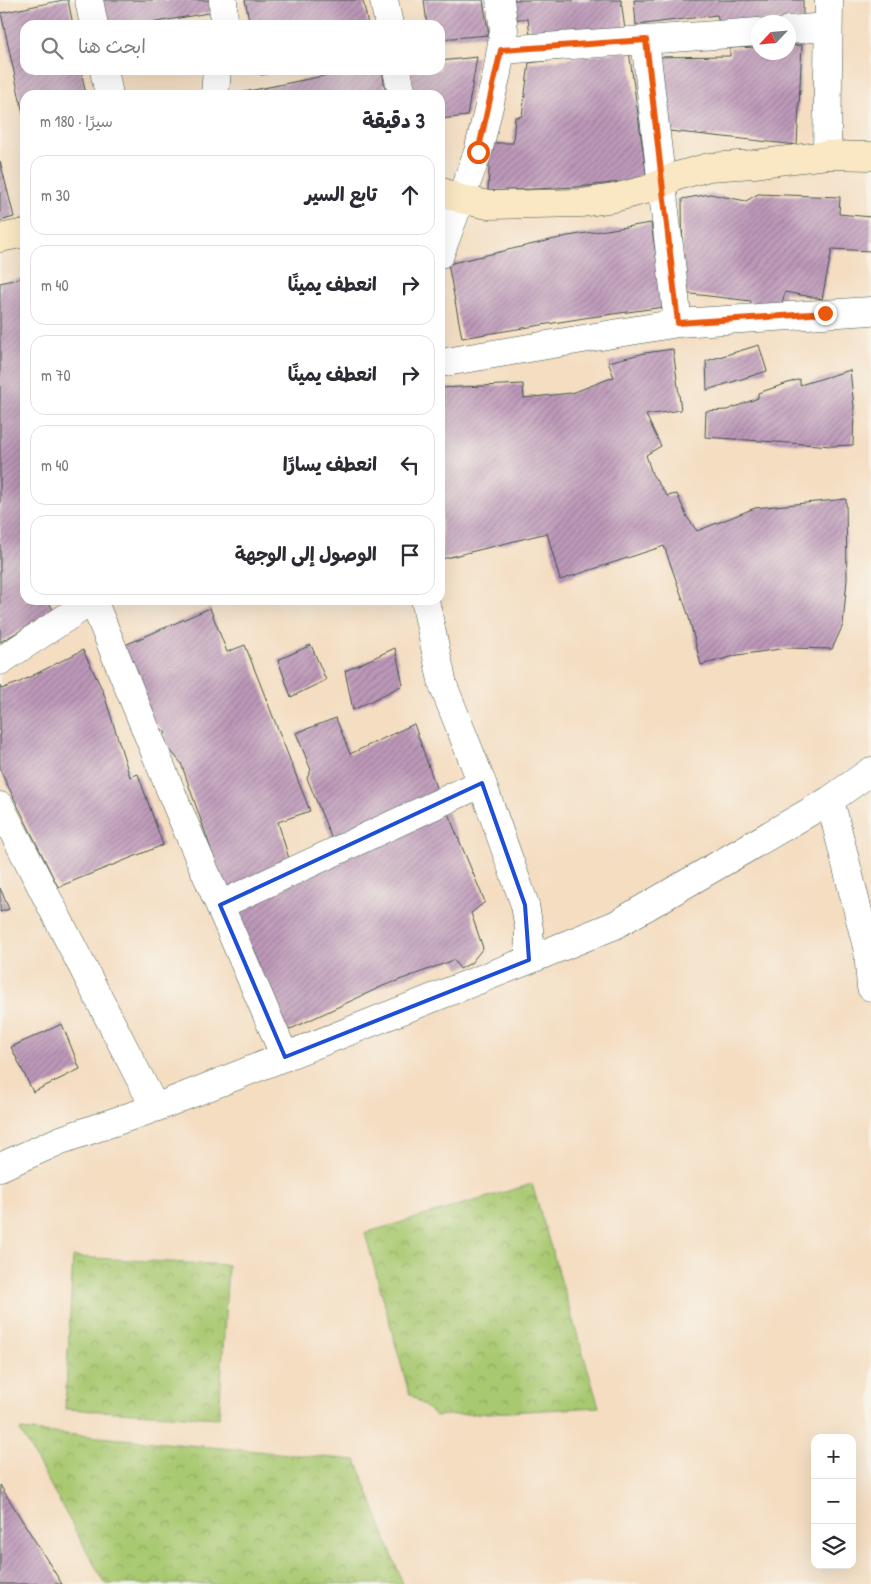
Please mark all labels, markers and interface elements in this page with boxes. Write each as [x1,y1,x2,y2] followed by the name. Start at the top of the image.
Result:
[751,15,796,60] north arrow
[20,20,445,75] search box
[78,33,146,59] text: ابحث هنا
[38,34,66,62] icon: search
[362,106,425,135] text: 3 دقيقة
[40,110,113,132] text: سيرًا · 180 m
[467,141,490,164] route start
[305,181,377,207] text: تابع السير
[396,181,424,209] icon: ahead
[41,184,70,206] text: 30 m
[288,271,377,297] text: انعطف يمينًا
[396,271,424,299] icon: right
[41,274,69,296] text: 40 m
[814,302,837,325] route end
[288,361,377,387] text: انعطف يمينًا
[396,361,424,389] icon: right
[41,364,71,386] text: 70 m
[283,451,377,477] text: انعطف يسارًا
[396,451,424,479] icon: left
[41,454,69,476] text: 40 m
[235,541,377,567] text: الوصول إلى الوجهة
[396,541,424,569] icon: arrive
[811,1434,856,1569] map controls
[811,1434,856,1479] button: +
[811,1479,856,1524] button: −
[811,1524,856,1569] button: layers

